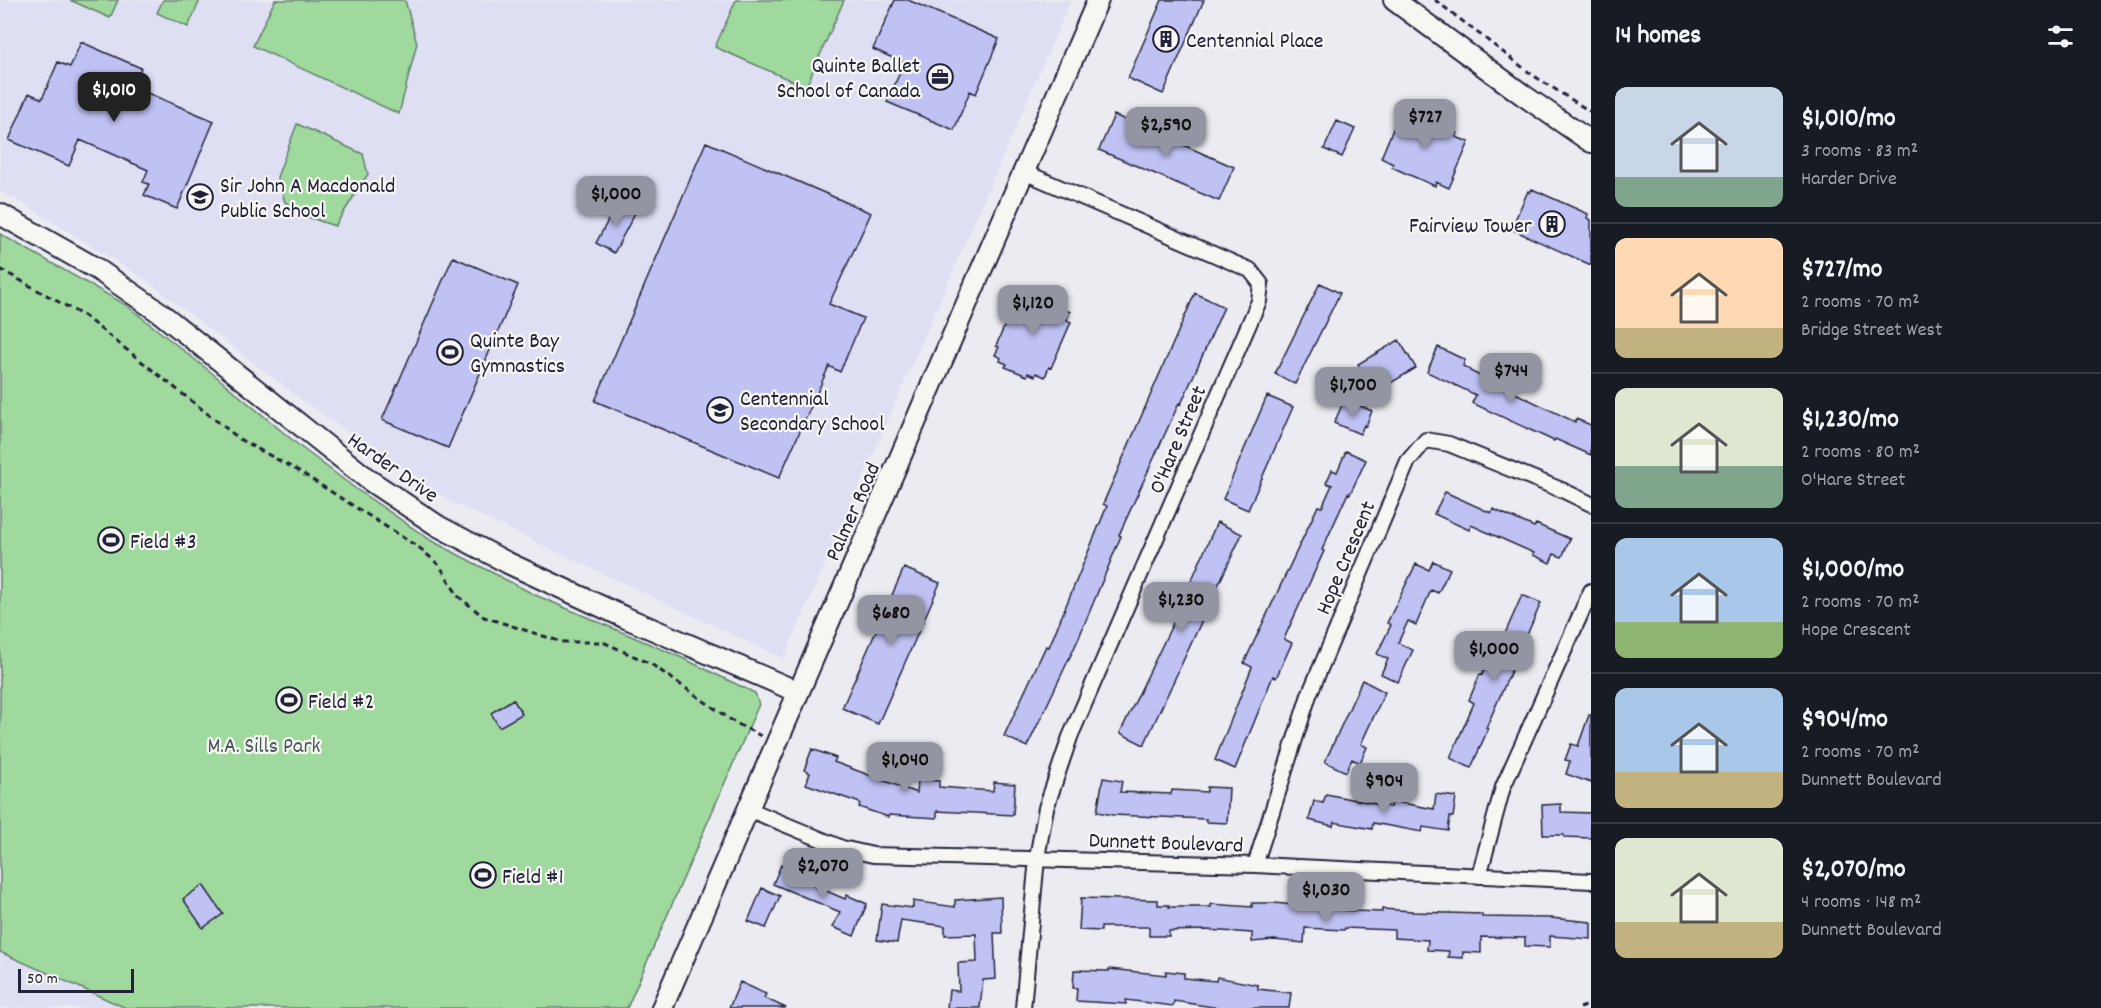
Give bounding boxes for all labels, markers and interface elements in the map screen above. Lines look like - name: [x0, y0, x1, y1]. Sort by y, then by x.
- text: 14 homes: [1615, 18, 1701, 55]
- icon: filters: [2044, 20, 2077, 53]
- building icon: Centennial Place: [1151, 24, 1181, 54]
- place label: Centennial Place: [1186, 27, 1324, 58]
- place label: Quinte Ballet School of Canada: [777, 52, 921, 108]
- office icon: Quinte Ballet School of Canada: [925, 62, 955, 92]
- pin: $1,010: [65, 72, 163, 123]
- text: $1,010: [92, 77, 136, 105]
- pin: $727: [1389, 99, 1461, 150]
- text: $1,010/mo: [1801, 101, 1896, 138]
- text: $727: [1408, 104, 1442, 132]
- pin: $2,590: [1117, 107, 1215, 158]
- icon: home: [1663, 111, 1735, 183]
- text: $2,590: [1140, 112, 1192, 140]
- text: 3 rooms · 83 m²: [1801, 138, 1918, 166]
- text: Harder Drive: [1801, 166, 1897, 194]
- place label: Sir John A Macdonald Public School: [220, 172, 395, 228]
- pin: $1,000: [567, 176, 665, 227]
- text: $1,000: [590, 181, 642, 209]
- school or university icon: Sir John A Macdonald Public School: [185, 182, 215, 212]
- building icon: Fairview Tower: [1537, 209, 1567, 239]
- place label: Fairview Tower: [1409, 212, 1533, 243]
- text: $727/mo: [1801, 252, 1882, 289]
- icon: home: [1663, 262, 1735, 334]
- pin: $1,120: [984, 285, 1082, 336]
- text: 2 rooms · 70 m²: [1801, 289, 1920, 317]
- text: $1,120: [1012, 290, 1054, 318]
- text: Bridge Street West: [1801, 317, 1942, 345]
- place label: Quinte Bay Gymnastics: [470, 327, 565, 383]
- sports icon: Quinte Bay Gymnastics: [435, 337, 465, 367]
- pin: $744: [1475, 353, 1547, 404]
- text: $744: [1494, 358, 1528, 386]
- pin: $1,700: [1304, 367, 1402, 418]
- text: $1,700: [1329, 372, 1377, 400]
- street label: O'Hare Street: [1143, 381, 1216, 499]
- place label: Centennial Secondary School: [740, 385, 884, 441]
- school or university icon: Centennial Secondary School: [705, 395, 735, 425]
- text: $1,230/mo: [1801, 402, 1899, 439]
- icon: home: [1663, 412, 1735, 484]
- street label: Harder Drive: [340, 426, 444, 512]
- text: 2 rooms · 80 m²: [1801, 439, 1920, 467]
- street label: Palmer Road: [819, 458, 890, 567]
- text: O'Hare Street: [1801, 467, 1905, 495]
- street label: Hope Crescent: [1309, 497, 1385, 620]
- sports icon: Field #3: [96, 525, 126, 555]
- place label: Field #3: [130, 528, 197, 559]
- text: $1,000/mo: [1801, 552, 1904, 589]
- icon: home: [1663, 562, 1735, 634]
- pin: $1,230: [1132, 582, 1230, 633]
- text: $1,230: [1158, 587, 1204, 615]
- text: 2 rooms · 70 m²: [1801, 589, 1920, 617]
- pin: $680: [855, 595, 927, 646]
- text: $680: [872, 600, 910, 628]
- text: Hope Crescent: [1801, 617, 1911, 645]
- pin: $1,000: [1445, 631, 1543, 682]
- text: $1,000: [1468, 636, 1520, 664]
- sports icon: Field #2: [274, 685, 304, 715]
- place label: Field #2: [308, 688, 374, 719]
- text: $904/mo: [1801, 702, 1888, 739]
- icon: home: [1663, 712, 1735, 784]
- park label: M.A. Sills Park: [207, 732, 321, 763]
- text: 2 rooms · 70 m²: [1801, 739, 1920, 767]
- pin: $1,040: [856, 742, 954, 793]
- text: $1,040: [881, 747, 929, 775]
- pin: $904: [1348, 763, 1420, 814]
- text: Dunnett Boulevard: [1801, 767, 1942, 795]
- text: $904: [1365, 768, 1403, 796]
- street label: Dunnett Boulevard: [1088, 826, 1244, 863]
- pin: $2,070: [774, 848, 872, 899]
- text: $2,070/mo: [1801, 852, 1906, 889]
- text: $2,070: [797, 853, 849, 881]
- sports icon: Field #1: [468, 860, 498, 890]
- icon: home: [1663, 862, 1735, 934]
- place label: Field #1: [502, 863, 564, 894]
- pin: $1,030: [1277, 872, 1375, 923]
- text: $1,030: [1302, 877, 1351, 905]
- text: 4 rooms · 148 m²: [1801, 889, 1921, 917]
- text: Dunnett Boulevard: [1801, 917, 1942, 945]
- scale bar: [18, 966, 134, 994]
- text: 50 m: [27, 968, 58, 991]

